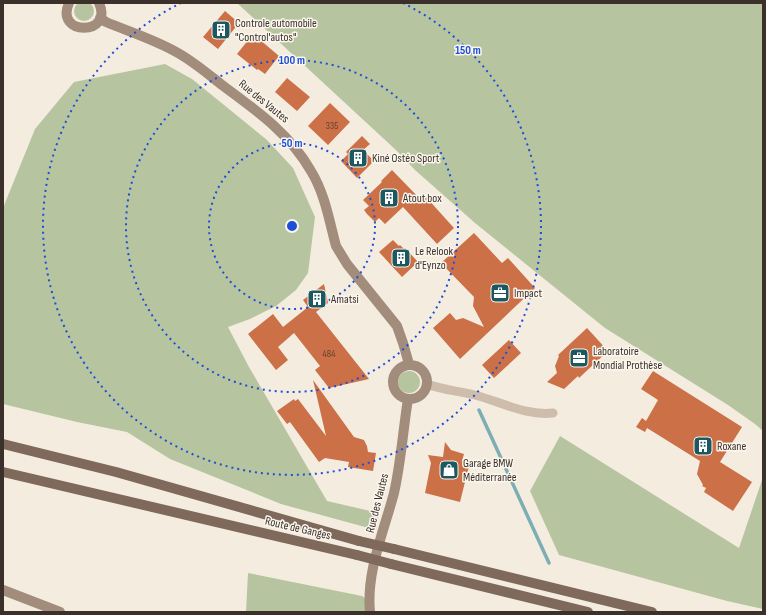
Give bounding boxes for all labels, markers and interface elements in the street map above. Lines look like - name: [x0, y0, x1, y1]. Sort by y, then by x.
- place label: Controle automobile "Control'autos": [235, 16, 317, 45]
- building icon: Controle automobile "Control'autos": [210, 19, 232, 41]
- text: 150 m: [455, 43, 481, 58]
- text: 100 m: [279, 53, 305, 68]
- street label: Rue des Vautes: [235, 76, 292, 126]
- house number: 335: [326, 120, 338, 132]
- text: 50 m: [282, 136, 302, 151]
- building icon: Kiné Ostéo Sport: [347, 147, 369, 169]
- place label: Kiné Ostéo Sport: [372, 151, 440, 166]
- building icon: Atout box: [378, 187, 400, 209]
- place label: Atout box: [402, 191, 442, 206]
- centre of rings: [285, 219, 299, 233]
- place label: Le Relook d'Eynzo: [415, 244, 453, 273]
- building icon: Le Relook d'Eynzo: [390, 247, 412, 269]
- office icon: Impact: [489, 282, 511, 304]
- place label: Impact: [514, 286, 542, 301]
- building icon: Amatsi: [306, 288, 328, 310]
- place label: Amatsi: [330, 292, 359, 307]
- place label: Laboratoire Mondial Prothèse: [593, 344, 662, 373]
- office icon: Laboratoire Mondial Prothèse: [568, 347, 590, 369]
- house number: 484: [323, 348, 335, 360]
- building icon: Roxane: [692, 435, 714, 457]
- place label: Roxane: [717, 439, 746, 454]
- place label: Garage BMW Méditerranée: [463, 456, 517, 485]
- shop icon: Garage BMW Méditerranée: [438, 459, 460, 481]
- street label: Rue des Vautes: [363, 472, 392, 534]
- street label: Route de Ganges: [264, 514, 332, 543]

